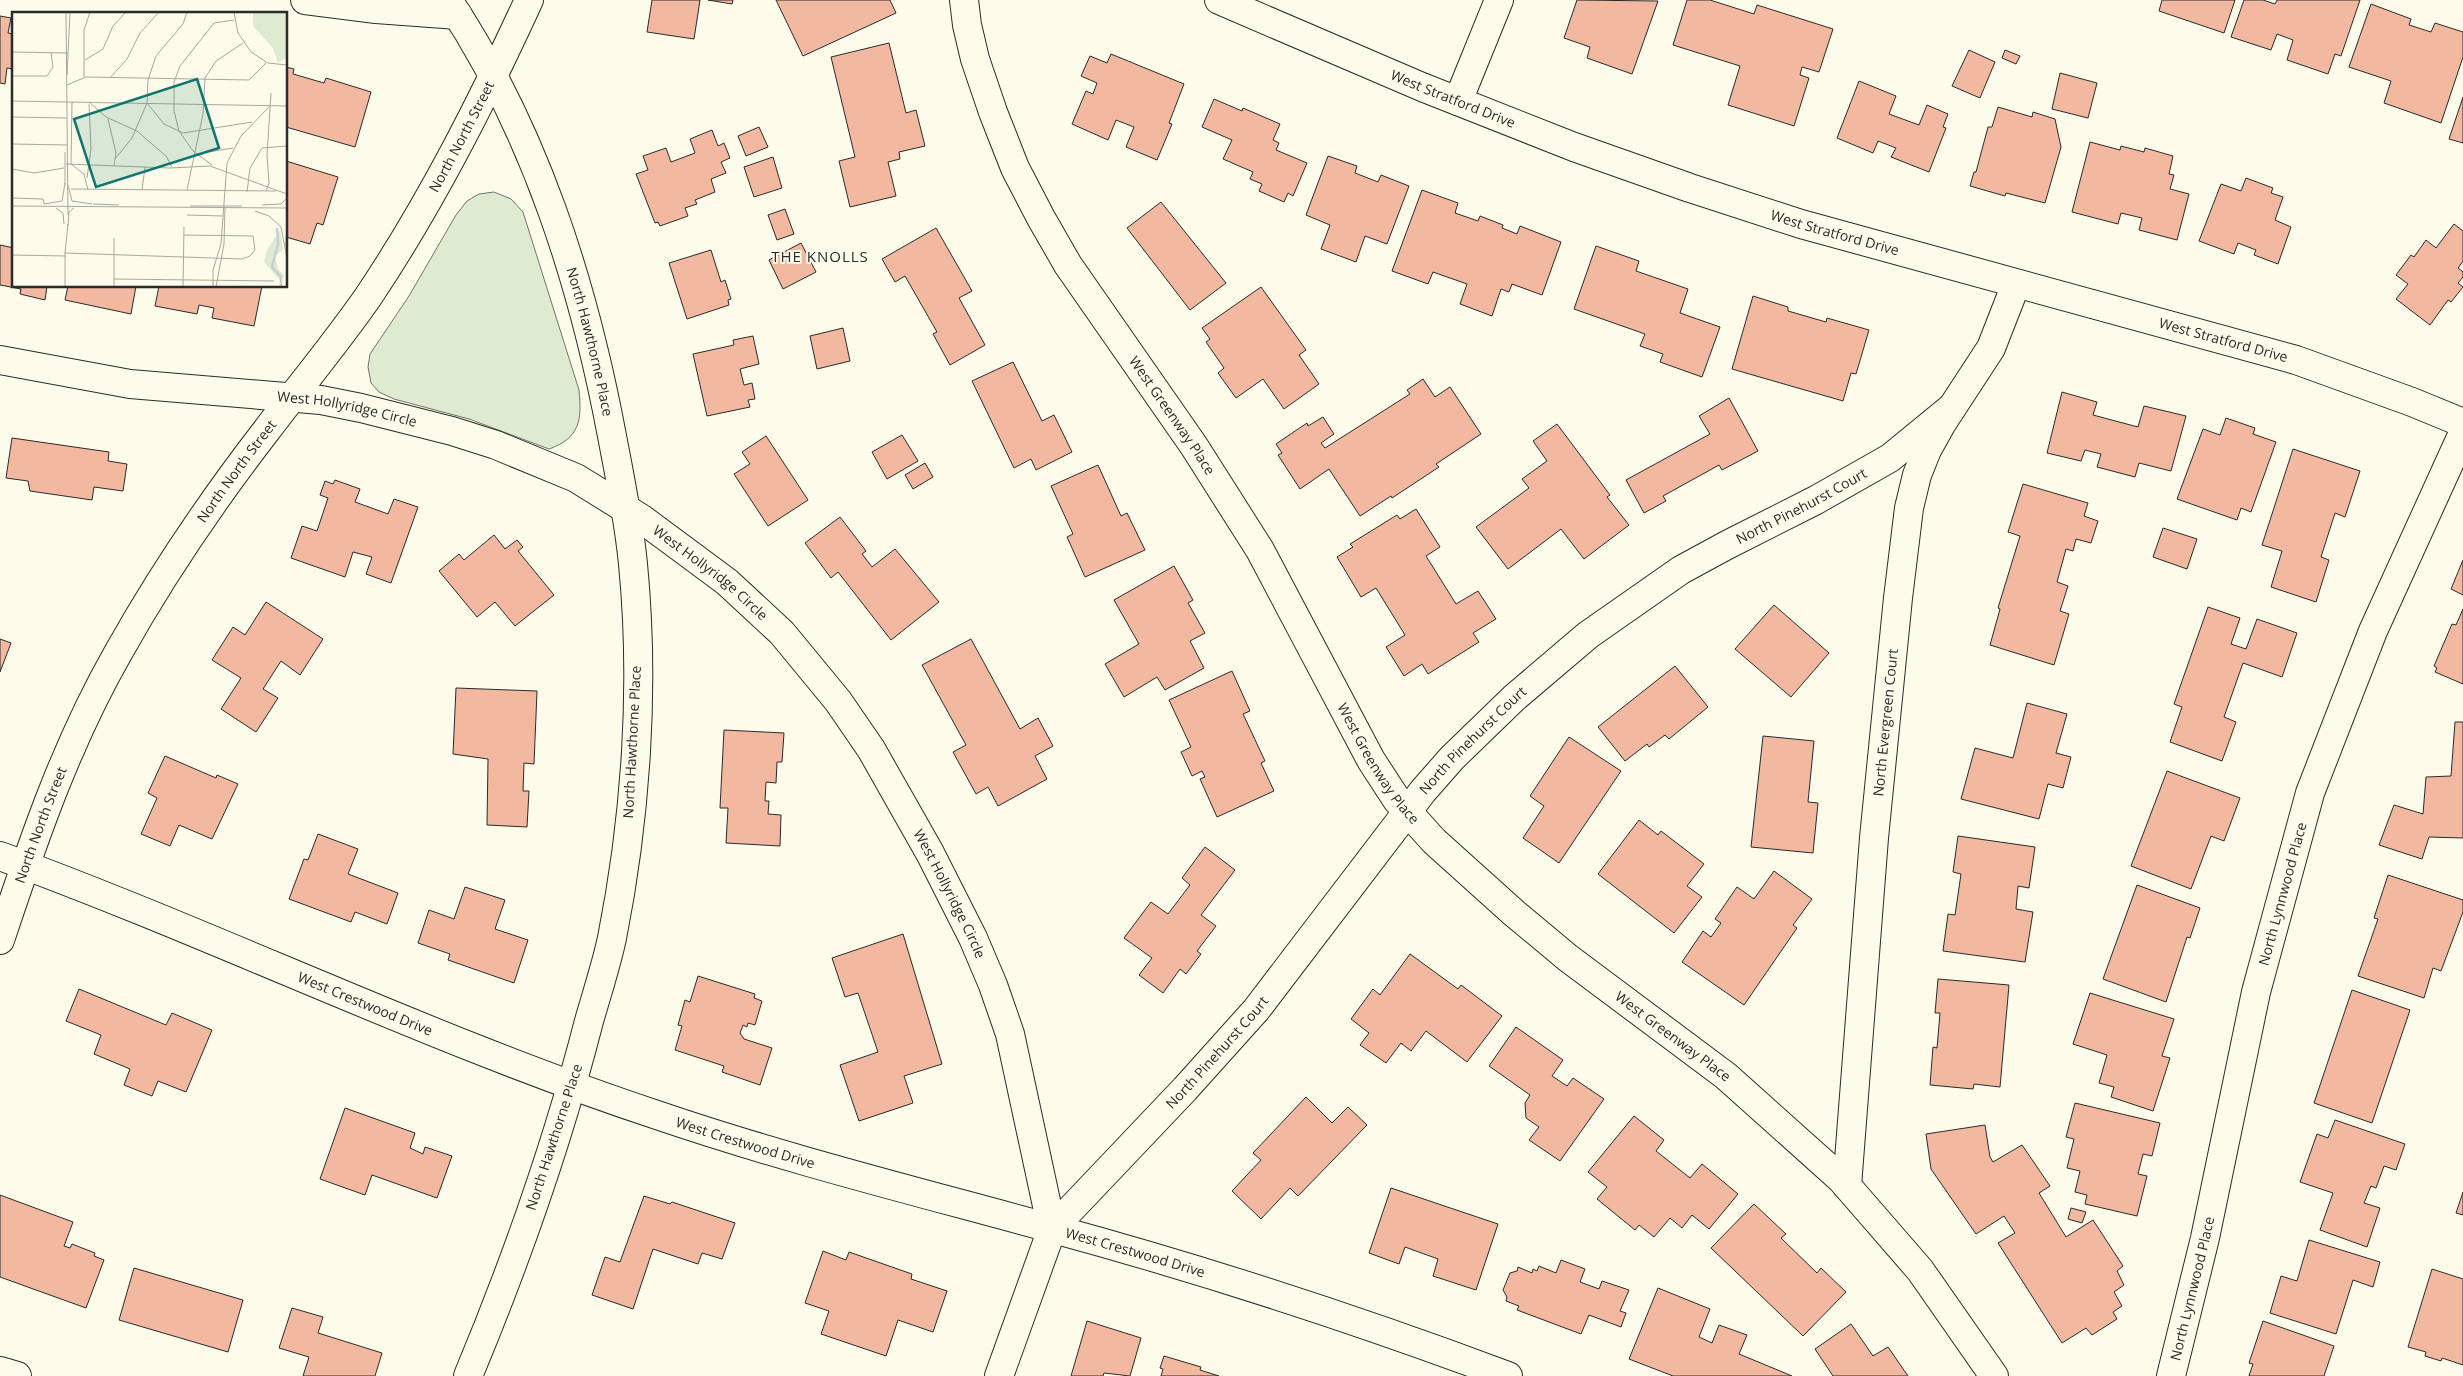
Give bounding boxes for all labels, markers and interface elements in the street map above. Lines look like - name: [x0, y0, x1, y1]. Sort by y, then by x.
- inset map: [12, 12, 288, 288]
- street label: West Stratford Drive: [1388, 65, 1518, 132]
- street label: North North Street: [424, 78, 498, 196]
- street label: West Stratford Drive: [1768, 205, 1902, 260]
- district label: THE KNOLLS: [771, 246, 869, 266]
- street label: North Hawthorne Place: [562, 265, 618, 418]
- street label: West Stratford Drive: [2157, 313, 2290, 366]
- street label: West Greenway Place: [1125, 352, 1220, 479]
- street label: West Hollyridge Circle: [276, 386, 419, 431]
- street label: North North Street: [192, 416, 280, 526]
- street label: North Pinehurst Court: [1732, 463, 1870, 548]
- street label: West Hollyridge Circle: [649, 520, 772, 624]
- street label: North Evergreen Court: [1868, 648, 1902, 797]
- street label: North Hawthorne Place: [618, 665, 645, 819]
- street label: North Pinehurst Court: [1414, 682, 1530, 798]
- street label: West Greenway Place: [1334, 700, 1424, 828]
- street label: North North Street: [10, 764, 71, 886]
- street label: North Lynnwood Place: [2254, 820, 2311, 968]
- street label: West Hollyridge Circle: [909, 826, 991, 961]
- street label: West Crestwood Drive: [295, 967, 436, 1040]
- street label: West Greenway Place: [1612, 987, 1735, 1086]
- street label: North Pinehurst Court: [1161, 992, 1272, 1113]
- street label: North Hawthorne Place: [521, 1061, 586, 1213]
- street label: West Crestwood Drive: [674, 1112, 817, 1172]
- street label: North Lynnwood Place: [2165, 1215, 2218, 1362]
- street label: West Crestwood Drive: [1063, 1223, 1208, 1281]

